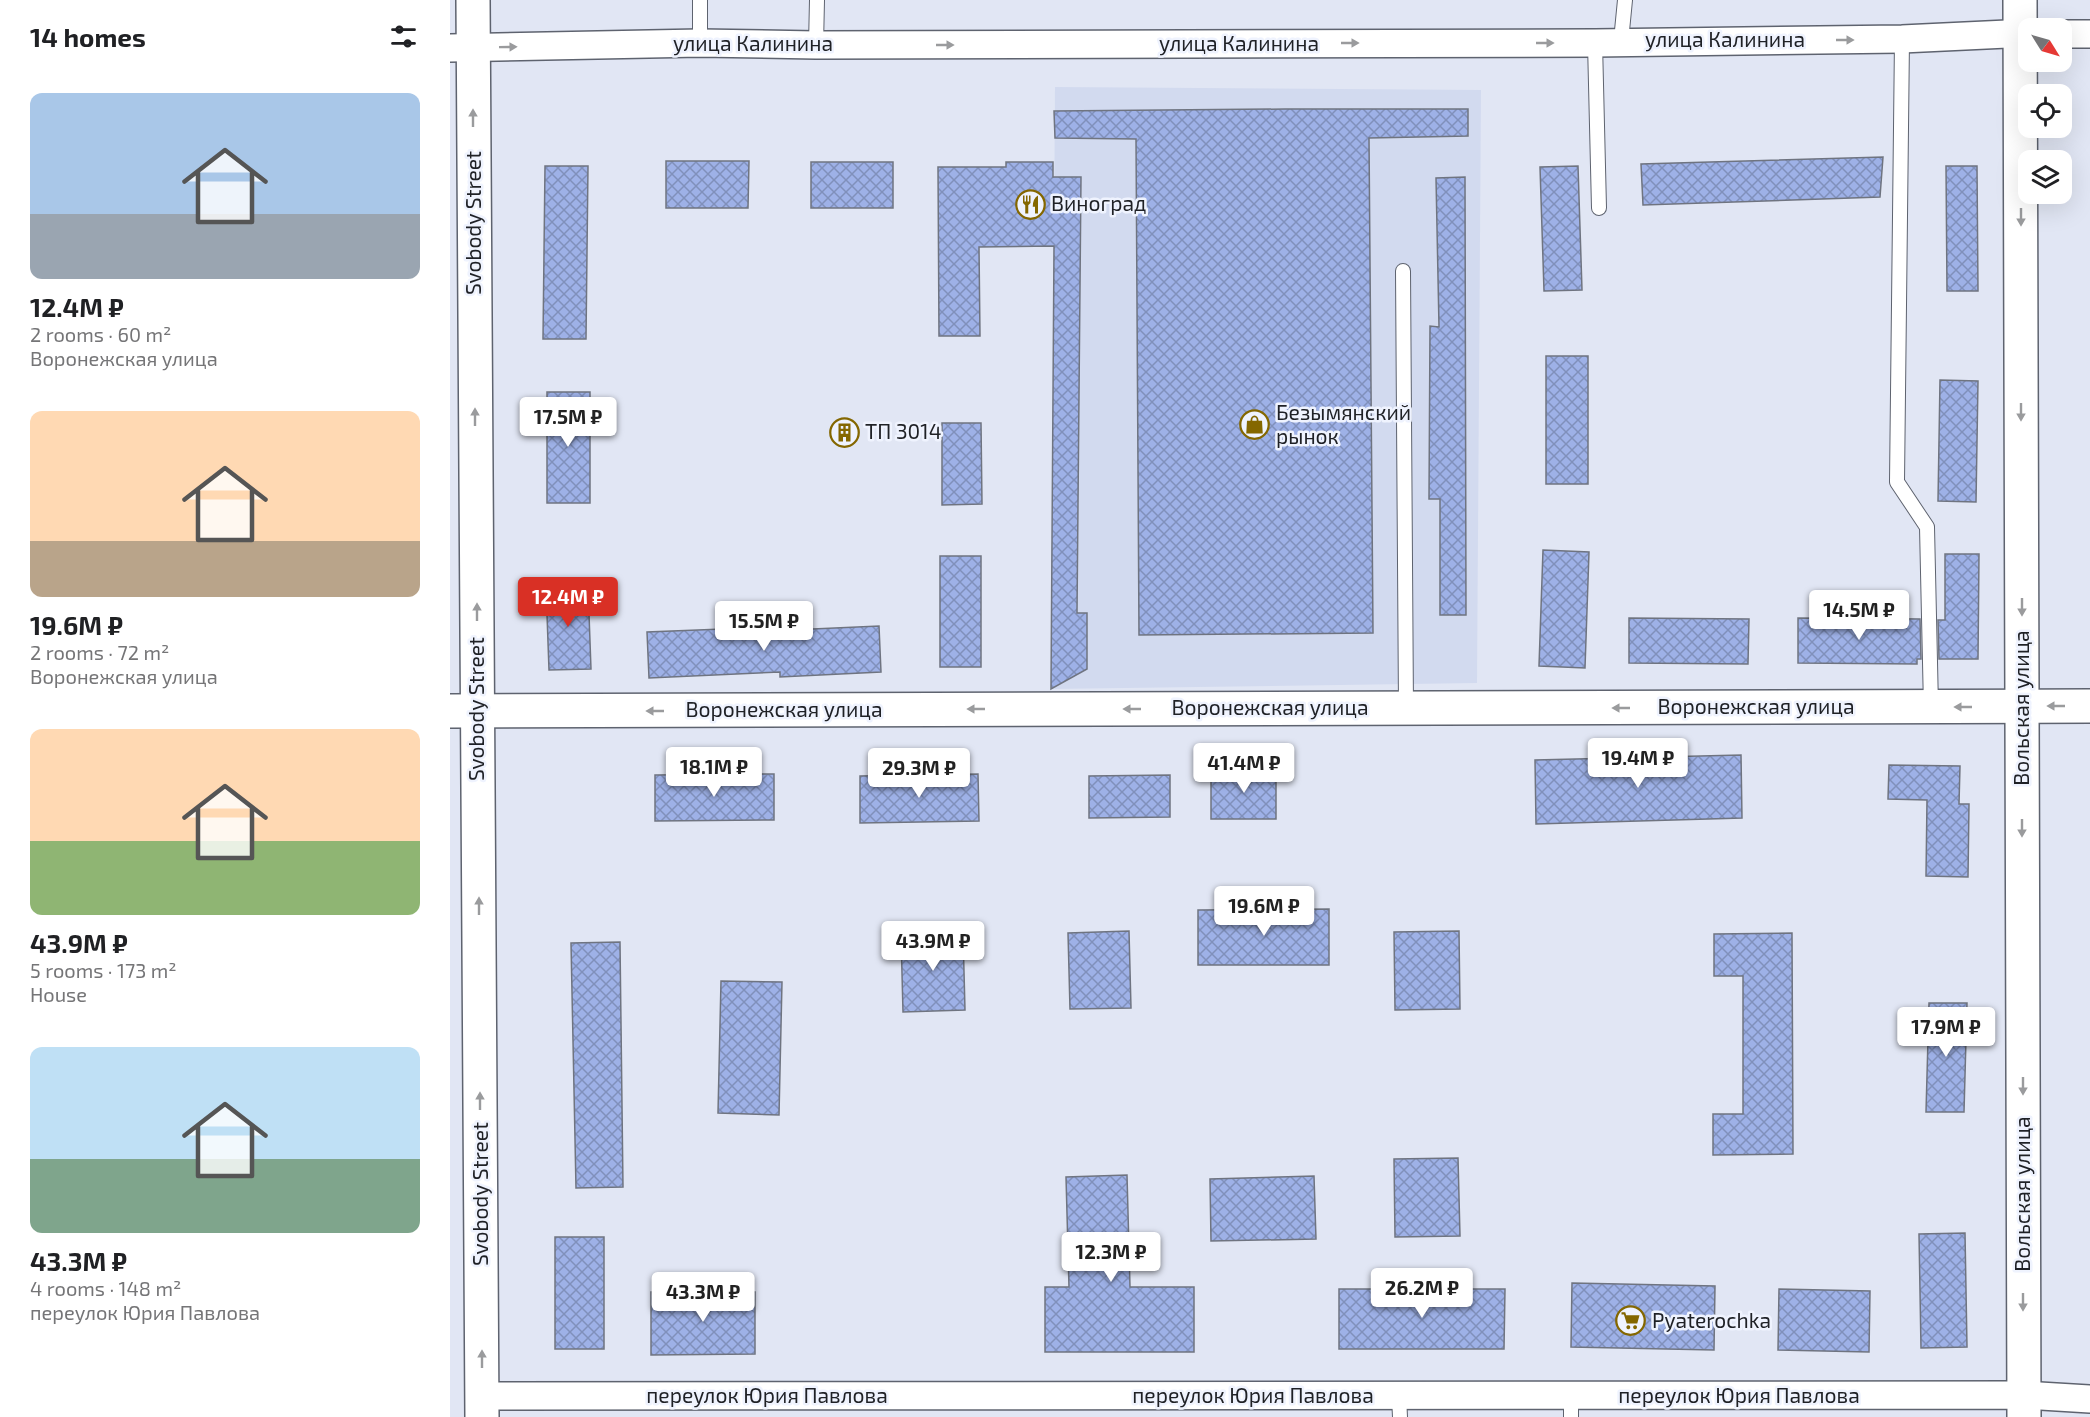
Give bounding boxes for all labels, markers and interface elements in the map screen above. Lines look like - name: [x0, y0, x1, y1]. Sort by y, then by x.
- north arrow: [2018, 18, 2072, 72]
- map controls: [2018, 18, 2072, 204]
- icon: filters: [387, 20, 420, 53]
- text: 14 homes: [30, 21, 146, 52]
- street label: улица Калинина: [1645, 26, 1805, 52]
- street label: улица Калинина: [673, 30, 833, 56]
- street label: улица Калинина: [1159, 30, 1319, 56]
- one-way arrow: [1836, 35, 1855, 45]
- one-way arrow: [1341, 38, 1360, 48]
- one-way arrow: [1536, 38, 1555, 48]
- one-way arrow: [936, 40, 955, 50]
- one-way arrow: [499, 42, 518, 52]
- button: locate: [2018, 84, 2072, 138]
- one-way arrow: [468, 108, 478, 127]
- icon: home: [171, 132, 279, 240]
- button: layers: [2018, 150, 2072, 204]
- street label: Svobody Street: [460, 151, 485, 295]
- restaurant icon: Виноград: [1014, 188, 1046, 220]
- place label: Виноград: [1051, 190, 1146, 215]
- one-way arrow: [2016, 208, 2026, 227]
- text: 12.4M ₽: [30, 291, 124, 322]
- text: 2 rooms · 60 m²: [30, 322, 171, 346]
- text: Воронежская улица: [30, 346, 218, 370]
- pin: 17.5M ₽: [513, 397, 623, 448]
- place label: Безымянский рынок: [1276, 399, 1411, 448]
- one-way arrow: [2016, 403, 2026, 422]
- text: 17.5M ₽: [534, 404, 602, 428]
- one-way arrow: [470, 408, 480, 427]
- shop icon: Безымянский рынок: [1239, 409, 1271, 441]
- building icon: ТП 3014: [828, 416, 860, 448]
- place label: ТП 3014: [865, 418, 942, 443]
- icon: home: [171, 450, 279, 558]
- pin: 12.4M ₽: [513, 577, 623, 628]
- text: 12.4M ₽: [532, 584, 604, 608]
- pin: 14.5M ₽: [1804, 590, 1914, 641]
- text: 14.5M ₽: [1823, 597, 1895, 621]
- one-way arrow: [2017, 598, 2027, 617]
- pin: 15.5M ₽: [709, 601, 819, 652]
- one-way arrow: [472, 603, 482, 622]
- text: 15.5M ₽: [729, 608, 799, 632]
- text: 19.6M ₽: [30, 609, 123, 640]
- street label: Вольская улица: [2008, 630, 2034, 786]
- street label: Svobody Street: [463, 637, 488, 781]
- text: 2 rooms · 72 m²: [30, 640, 169, 664]
- text: Воронежская улица: [30, 664, 218, 688]
- street label: Воронежская улица: [1657, 693, 1855, 719]
- street label: Воронежская улица: [1171, 694, 1369, 720]
- street label: Воронежская улица: [685, 696, 883, 722]
- one-way arrow: [2046, 701, 2065, 711]
- one-way arrow: [1954, 702, 1973, 712]
- one-way arrow: [1612, 703, 1631, 712]
- one-way arrow: [967, 704, 986, 714]
- one-way arrow: [1123, 704, 1142, 714]
- one-way arrow: [646, 706, 665, 715]
- pin: 19.4M ₽: [1583, 738, 1693, 789]
- pin: 41.4M ₽: [1189, 743, 1299, 794]
- text: 19.4M ₽: [1602, 745, 1674, 769]
- pin: 18.1M ₽: [659, 747, 769, 798]
- pin: 29.3M ₽: [864, 748, 974, 799]
- text: 41.4M ₽: [1207, 750, 1281, 774]
- text: 18.1M ₽: [680, 754, 748, 778]
- text: 29.3M ₽: [882, 755, 956, 779]
- icon: home: [171, 768, 279, 876]
- one-way arrow: [2017, 818, 2027, 837]
- pin: 19.6M ₽: [1209, 886, 1319, 937]
- text: 19.6M ₽: [1228, 893, 1300, 917]
- one-way arrow: [474, 896, 484, 915]
- pin: 43.9M ₽: [878, 921, 988, 972]
- text: 43.9M ₽: [30, 927, 128, 958]
- text: 43.9M ₽: [895, 928, 971, 952]
- text: 5 rooms · 173 m²: [30, 958, 177, 982]
- text: House: [30, 982, 87, 1006]
- pin: 17.9M ₽: [1891, 1007, 2001, 1058]
- text: 17.9M ₽: [1911, 1014, 1981, 1038]
- one-way arrow: [2018, 1076, 2028, 1095]
- icon: home: [171, 1086, 279, 1194]
- one-way arrow: [475, 1091, 485, 1110]
- street label: Вольская улица: [2009, 1116, 2035, 1272]
- street label: Svobody Street: [467, 1122, 492, 1266]
- pin: 12.3M ₽: [1056, 1232, 1166, 1283]
- text: 12.3M ₽: [1076, 1239, 1146, 1263]
- text: 43.3M ₽: [30, 1245, 127, 1276]
- pin: 26.2M ₽: [1367, 1268, 1477, 1319]
- pin: 43.3M ₽: [648, 1272, 758, 1323]
- text: 26.2M ₽: [1385, 1275, 1459, 1299]
- text: 4 rooms · 148 m²: [30, 1276, 181, 1300]
- text: 43.3M ₽: [666, 1279, 740, 1303]
- one-way arrow: [2018, 1292, 2028, 1311]
- text: переулок Юрия Павлова: [30, 1300, 260, 1324]
- supermarket icon: Pyaterochka: [1615, 1305, 1647, 1337]
- place label: Pyaterochka: [1652, 1307, 1771, 1332]
- one-way arrow: [477, 1349, 487, 1368]
- street label: переулок Юрия Павлова: [646, 1382, 888, 1408]
- street label: переулок Юрия Павлова: [1132, 1382, 1374, 1408]
- street label: переулок Юрия Павлова: [1618, 1382, 1860, 1408]

